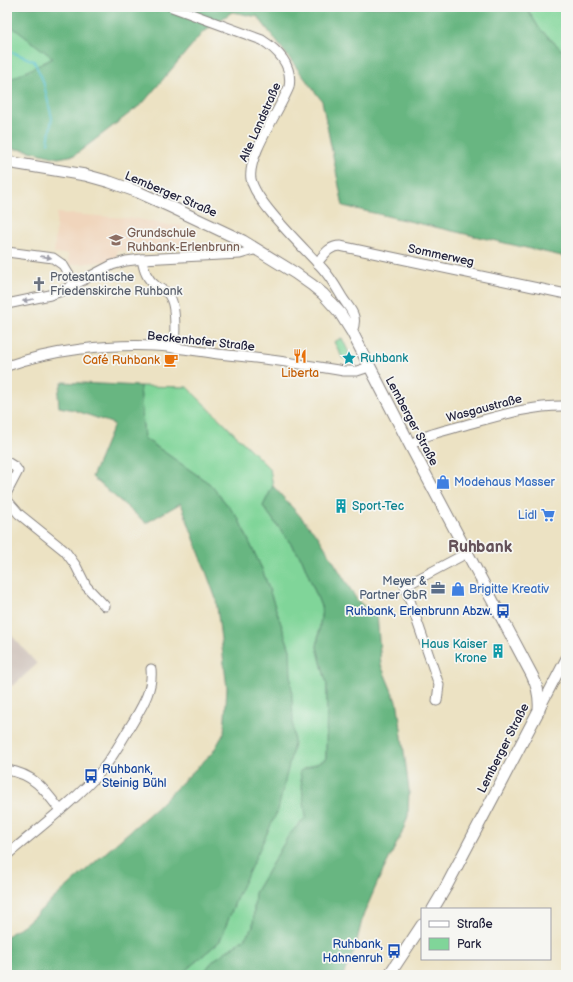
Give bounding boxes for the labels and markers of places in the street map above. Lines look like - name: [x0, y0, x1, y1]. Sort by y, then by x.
- place label: Grundschule Ruhbank-Erlenbrunn: [127, 226, 240, 255]
- school or university icon: Grundschule Ruhbank-Erlenbrunn: [108, 232, 124, 248]
- place label: Protestantische Friedenskirche Ruhbank: [50, 270, 183, 299]
- church icon: Protestantische Friedenskirche Ruhbank: [31, 276, 47, 292]
- restaurant icon: Liberta: [292, 348, 308, 364]
- place icon: Ruhbank: [341, 350, 357, 366]
- place label: Ruhbank: [360, 351, 408, 366]
- cafe icon: Café Ruhbank: [163, 352, 179, 368]
- place label: Café Ruhbank: [83, 353, 160, 368]
- place label: Liberta: [281, 366, 319, 381]
- shop icon: Modehaus Masser: [435, 474, 451, 490]
- place label: Modehaus Masser: [454, 475, 556, 490]
- building icon: Sport-Tec: [333, 498, 349, 514]
- place label: Sport-Tec: [352, 499, 404, 514]
- supermarket icon: Lidl: [540, 507, 556, 523]
- place label: Lidl: [518, 508, 537, 523]
- place label: Meyer & Partner GbR: [359, 574, 427, 603]
- office icon: Meyer & Partner GbR: [430, 580, 446, 596]
- shop icon: Brigitte Kreativ: [450, 581, 466, 597]
- place label: Brigitte Kreativ: [469, 582, 549, 597]
- bus stop icon: Ruhbank, Erlenbrunn Abzw.: [495, 603, 511, 619]
- place label: Ruhbank, Erlenbrunn Abzw.: [345, 604, 492, 619]
- place label: Haus Kaiser Krone: [421, 637, 488, 666]
- building icon: Haus Kaiser Krone: [490, 643, 506, 659]
- place label: Ruhbank, Steinig Bühl: [102, 762, 167, 791]
- bus stop icon: Ruhbank, Steinig Bühl: [83, 768, 99, 784]
- place label: Ruhbank, Hahnenruh: [322, 937, 383, 966]
- bus stop icon: Ruhbank, Hahnenruh: [386, 943, 402, 959]

